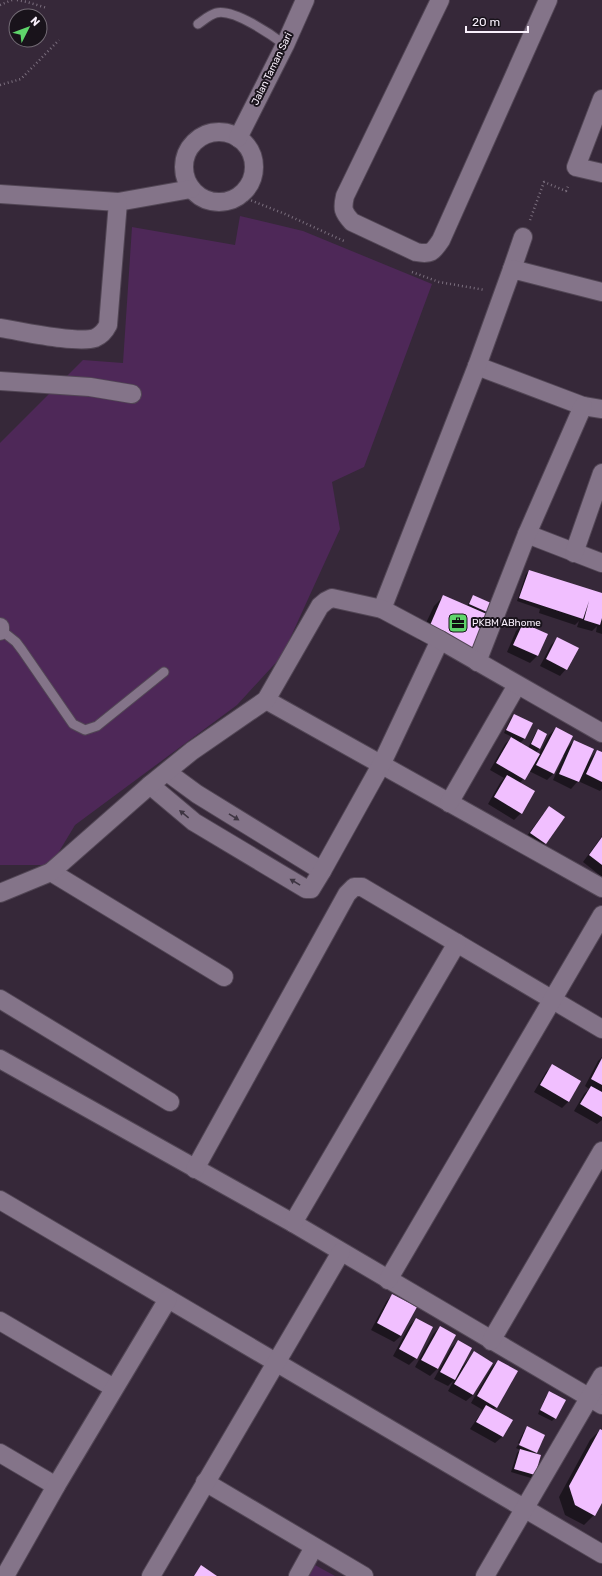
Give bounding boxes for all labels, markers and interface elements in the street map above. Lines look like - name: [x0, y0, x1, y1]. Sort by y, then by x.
- north arrow: [8, 8, 48, 48]
- scale bar: [466, 8, 528, 34]
- text: N: [28, 14, 43, 29]
- text: 20 m: [472, 15, 500, 29]
- street label: Jalan Taman Sari: [249, 31, 295, 107]
- office icon: PKBM ABhome: [447, 612, 469, 634]
- place label: PKBM ABhome: [472, 617, 541, 629]
- one-way arrow: [179, 810, 190, 819]
- one-way arrow: [229, 813, 240, 821]
- one-way arrow: [289, 879, 301, 886]

